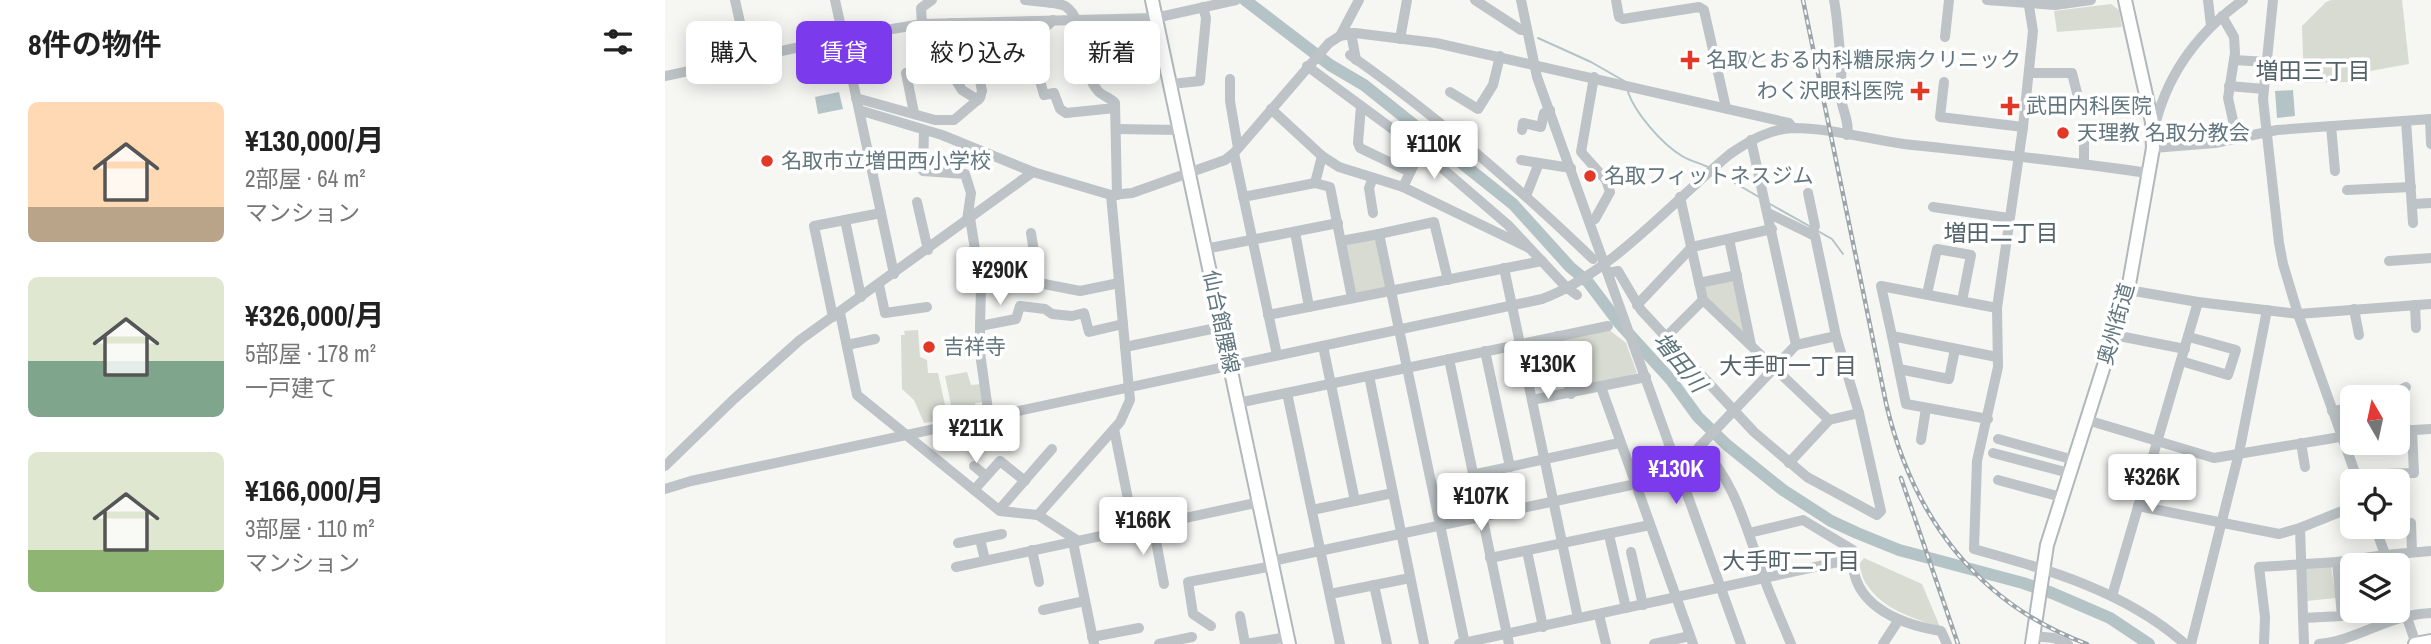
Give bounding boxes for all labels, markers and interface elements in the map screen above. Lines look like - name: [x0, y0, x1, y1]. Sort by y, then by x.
- chip: 購入: [686, 21, 782, 84]
- chip: 賃貸: [796, 21, 892, 84]
- chip: 絞り込み: [906, 21, 1050, 84]
- chip: 新着: [1064, 21, 1160, 84]
- icon: filters: [599, 23, 637, 61]
- text: 8件の物件: [28, 24, 162, 64]
- place label: 名取とおる内科糖尿病クリニック: [1706, 45, 2021, 74]
- marker: 名取とおる内科糖尿病クリニック: [1680, 50, 1700, 70]
- district label: 増田三丁目: [2256, 55, 2371, 86]
- place label: わく沢眼科医院: [1757, 76, 1904, 105]
- marker: わく沢眼科医院: [1910, 81, 1930, 101]
- place label: 武田内科医院: [2026, 91, 2152, 120]
- marker: 武田内科医院: [2000, 96, 2020, 116]
- place label: 天理教 名取分教会: [2077, 118, 2250, 147]
- text: ¥130,000/月: [245, 120, 384, 160]
- pin: ¥110K: [1385, 122, 1483, 181]
- marker: 天理教 名取分教会: [2055, 125, 2071, 141]
- text: ¥110K: [1407, 128, 1461, 159]
- icon: home: [84, 130, 168, 214]
- place label: 名取市立増田西小学校: [781, 146, 991, 175]
- marker: 名取市立増田西小学校: [759, 153, 775, 169]
- place label: 名取フィットネスジム: [1604, 161, 1814, 190]
- text: 2部屋 · 64 m²: [245, 163, 365, 194]
- marker: 名取フィットネスジム: [1582, 168, 1598, 184]
- text: マンション: [245, 197, 360, 228]
- district label: 増田二丁目: [1944, 217, 2059, 248]
- pin: ¥290K: [951, 247, 1049, 307]
- text: ¥290K: [972, 254, 1028, 285]
- street label: 仙台館腰線: [1196, 268, 1247, 376]
- street label: 奥州街道: [2090, 279, 2141, 368]
- text: ¥326,000/月: [245, 295, 384, 335]
- icon: home: [84, 305, 168, 389]
- water label: 増田川: [1647, 325, 1716, 401]
- place label: 吉祥寺: [943, 332, 1006, 361]
- text: 5部屋 · 178 m²: [245, 338, 376, 369]
- marker: 吉祥寺: [921, 339, 937, 355]
- pin: ¥130K: [1499, 342, 1597, 401]
- text: ¥130K: [1520, 348, 1576, 379]
- district label: 大手町一丁目: [1719, 350, 1857, 381]
- text: 一戸建て: [245, 372, 337, 403]
- north arrow: [2340, 385, 2410, 455]
- map controls: [2340, 385, 2410, 623]
- pin: ¥211K: [927, 406, 1025, 465]
- text: ¥211K: [949, 412, 1003, 443]
- pin: ¥130K: [1627, 447, 1725, 506]
- text: ¥130K: [1648, 453, 1704, 484]
- pin: ¥326K: [2103, 454, 2201, 514]
- text: ¥326K: [2124, 461, 2180, 492]
- button: locate: [2340, 469, 2410, 539]
- text: ¥166,000/月: [245, 470, 384, 510]
- pin: ¥107K: [1432, 474, 1530, 533]
- icon: home: [84, 480, 168, 564]
- text: ¥107K: [1453, 480, 1509, 511]
- pin: ¥166K: [1094, 498, 1192, 557]
- text: ¥166K: [1115, 504, 1171, 535]
- text: 3部屋 · 110 m²: [245, 513, 375, 544]
- district label: 大手町二丁目: [1722, 545, 1860, 576]
- text: マンション: [245, 547, 360, 578]
- button: layers: [2340, 553, 2410, 623]

